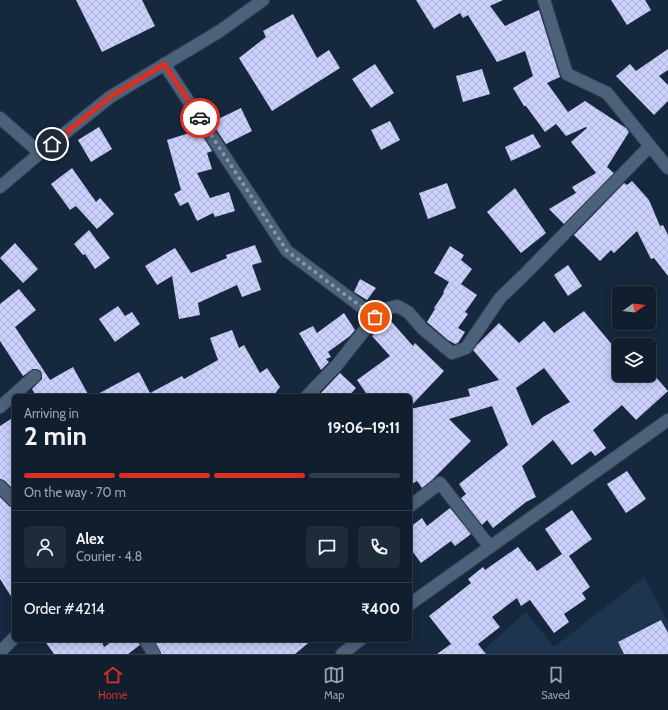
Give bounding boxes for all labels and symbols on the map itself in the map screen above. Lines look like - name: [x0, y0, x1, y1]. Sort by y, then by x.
- courier: [180, 98, 220, 138]
- pin: [35, 127, 69, 161]
- north arrow: [612, 286, 656, 330]
- pin: [358, 300, 392, 334]

